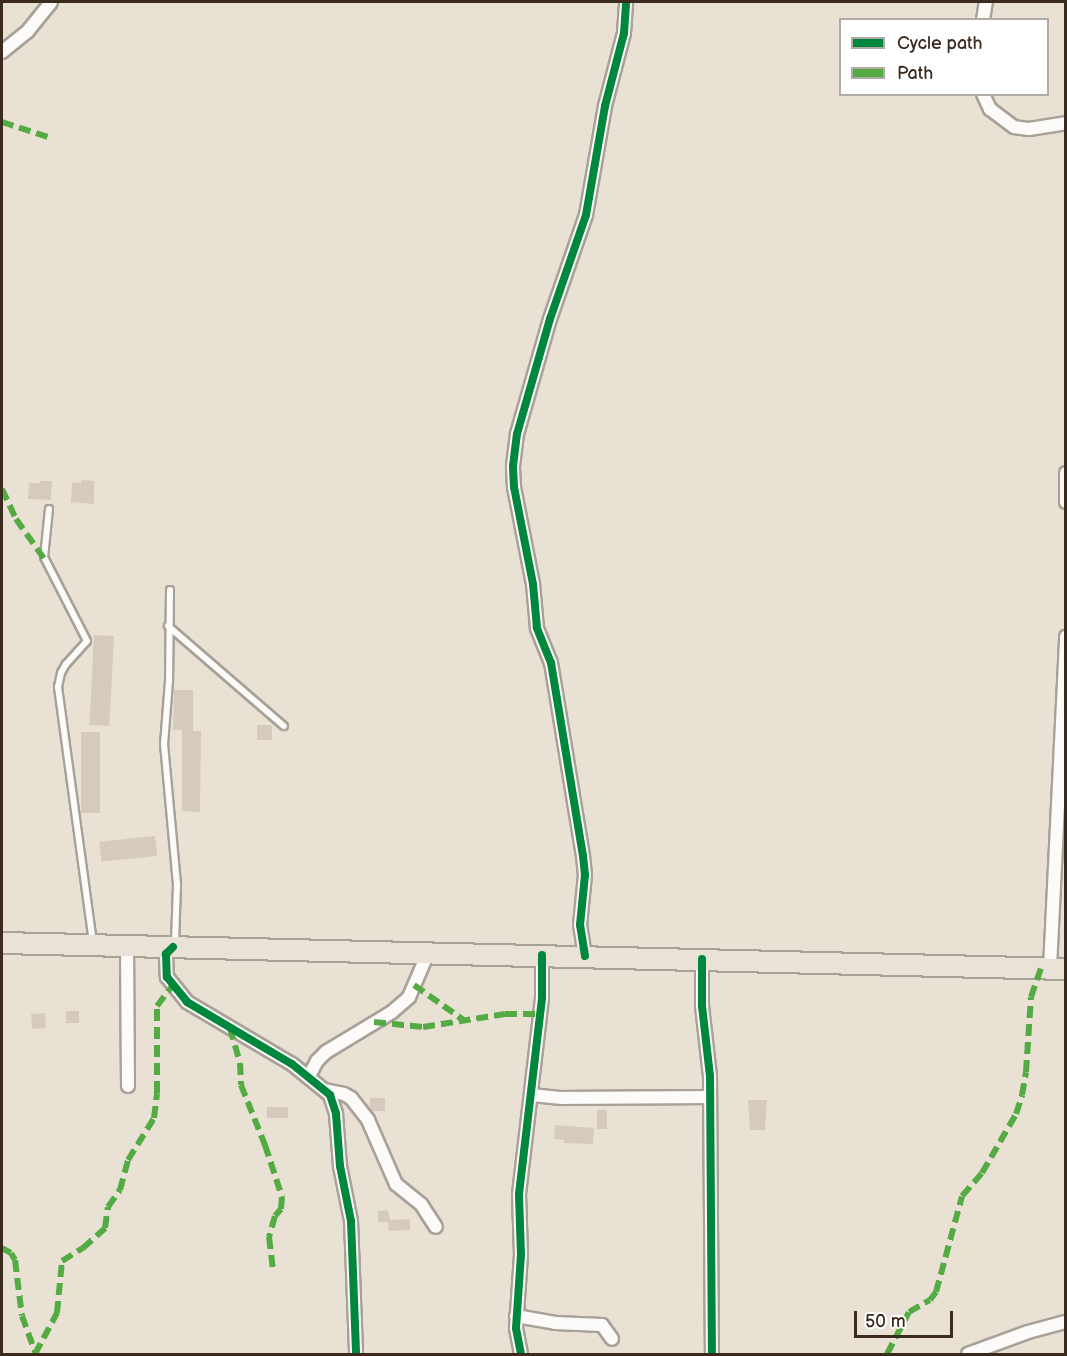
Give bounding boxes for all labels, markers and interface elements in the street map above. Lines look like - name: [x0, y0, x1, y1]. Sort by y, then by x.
- legend: [839, 18, 1049, 96]
- text: Cycle path: [897, 33, 983, 54]
- text: Path: [897, 63, 933, 84]
- scale bar: [857, 1299, 956, 1337]
- text: 50 m: [865, 1311, 906, 1332]

